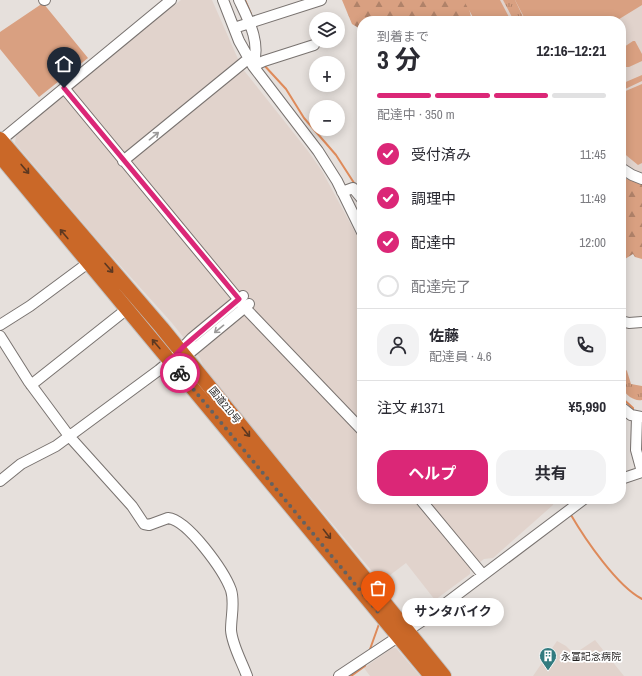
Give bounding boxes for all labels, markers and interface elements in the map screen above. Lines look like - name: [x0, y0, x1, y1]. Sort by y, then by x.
- map controls: [309, 12, 345, 136]
- button: layers: [309, 12, 345, 48]
- text: 到着まで: [377, 28, 429, 45]
- text: 12:16–12:21: [536, 40, 606, 61]
- text: 3 分: [377, 42, 421, 77]
- pin: [47, 47, 81, 88]
- icon: home: [53, 53, 75, 75]
- button: +: [309, 56, 345, 92]
- button: −: [309, 100, 345, 136]
- text: 配達中 · 350 m: [377, 106, 455, 123]
- one-way arrow: [148, 132, 159, 141]
- icon: check: [377, 143, 399, 165]
- text: 受付済み: [411, 144, 471, 165]
- text: 11:45: [580, 146, 606, 163]
- one-way arrow: [21, 163, 30, 174]
- icon: check: [377, 187, 399, 209]
- text: 調理中: [411, 188, 456, 209]
- text: 11:49: [580, 190, 606, 207]
- one-way arrow: [60, 228, 68, 239]
- icon: check: [377, 231, 399, 253]
- text: 配達中: [411, 232, 456, 253]
- text: 12:00: [579, 234, 606, 251]
- one-way arrow: [105, 262, 114, 273]
- text: 配達完了: [411, 276, 471, 297]
- one-way arrow: [213, 324, 224, 333]
- button: person: [377, 324, 419, 366]
- button: phone: [564, 324, 606, 366]
- text: 佐藤: [429, 325, 459, 346]
- one-way arrow: [152, 339, 161, 350]
- text: 配達員 · 4.6: [429, 348, 492, 365]
- courier: [160, 353, 200, 393]
- icon: bike: [169, 362, 191, 384]
- street label: 国道210号: [206, 384, 244, 426]
- text: ¥5,990: [568, 396, 606, 417]
- text: 注文 #1371: [377, 397, 445, 418]
- one-way arrow: [242, 426, 251, 437]
- button: ヘルプ: [377, 450, 488, 496]
- button: 共有: [496, 450, 606, 496]
- one-way arrow: [323, 528, 332, 539]
- pin: [361, 571, 395, 612]
- icon: bag: [367, 577, 389, 599]
- callout: サンタバイク: [402, 598, 504, 626]
- text: サンタバイク: [414, 603, 492, 620]
- building icon: 永富記念病院: [538, 646, 558, 671]
- place label: 永富記念病院: [561, 650, 621, 663]

